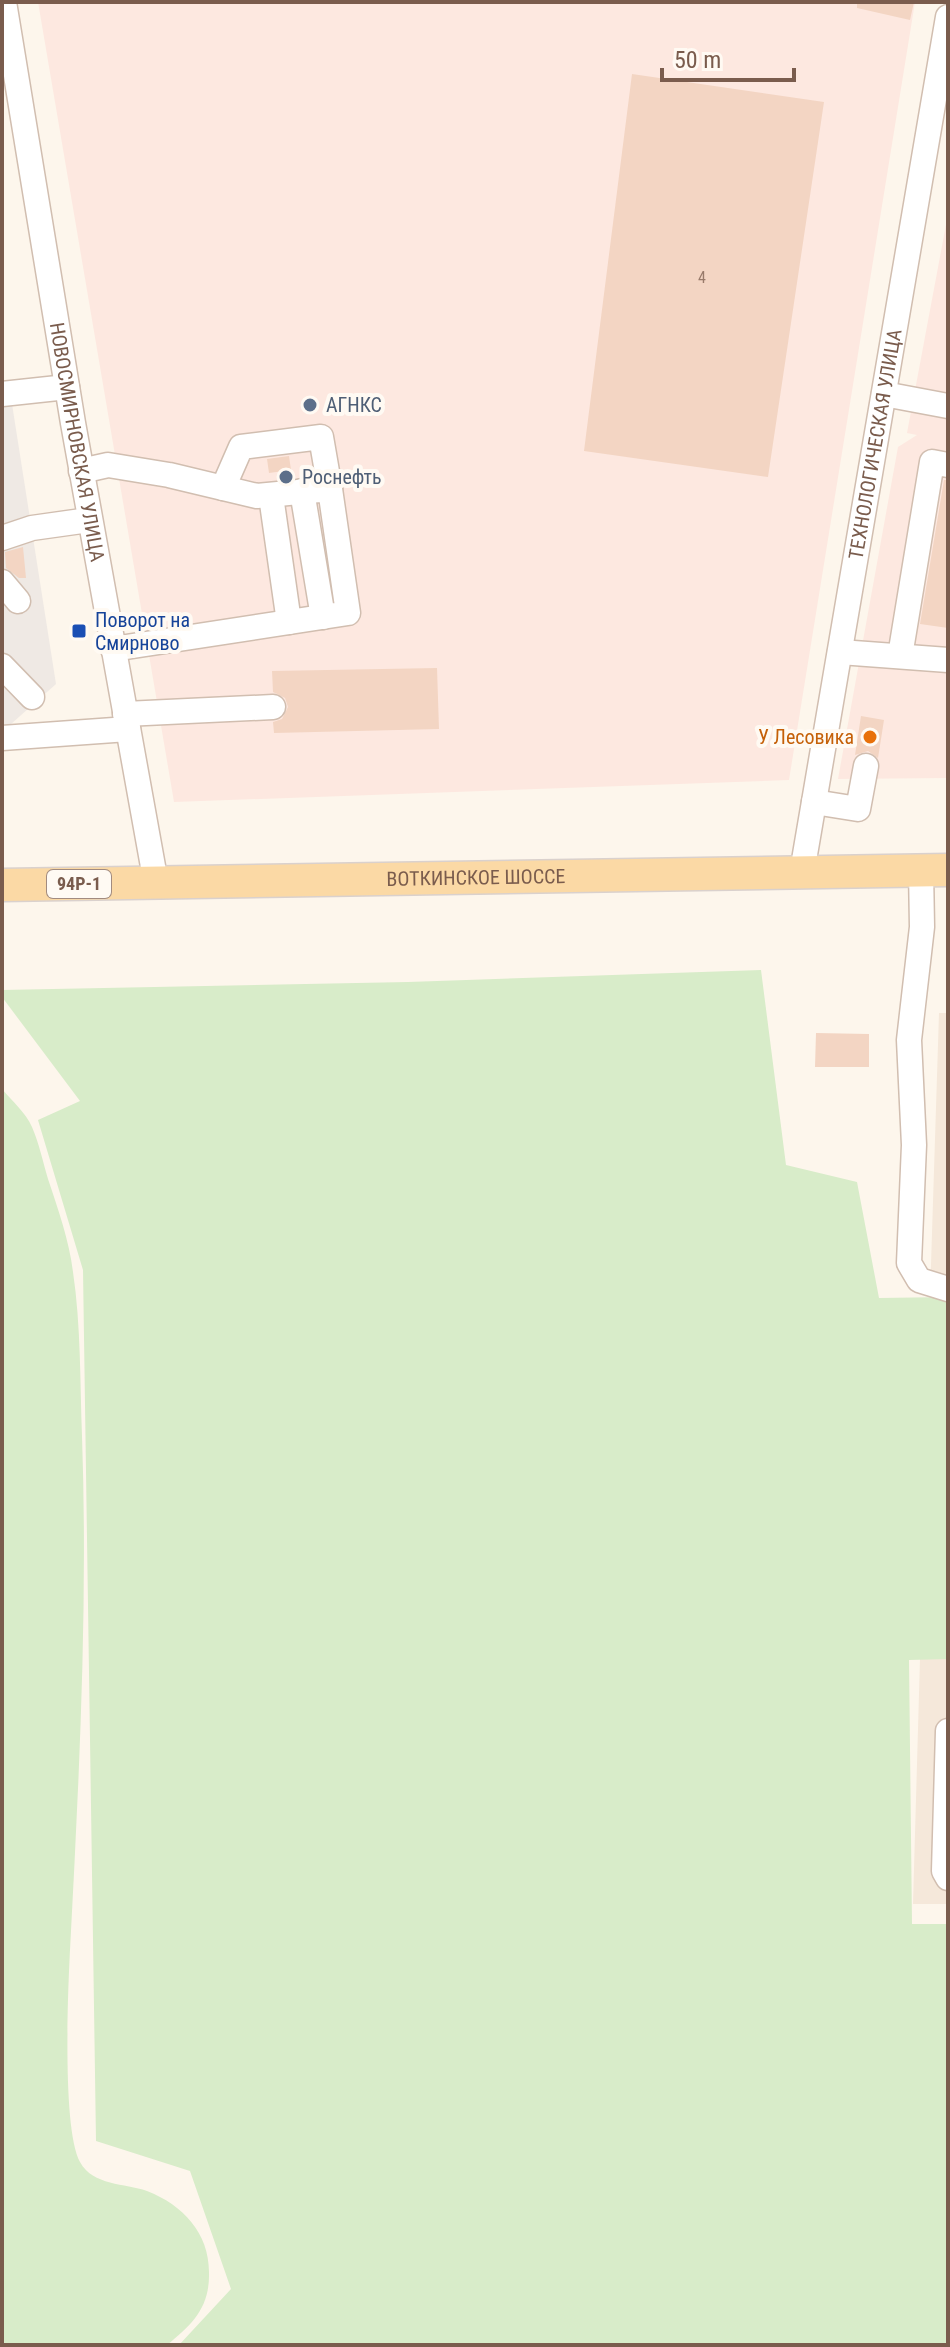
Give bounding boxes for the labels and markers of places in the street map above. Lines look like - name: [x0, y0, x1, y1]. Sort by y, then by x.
- place label: АГНКС: [326, 393, 382, 417]
- marker: АГНКС: [301, 396, 319, 414]
- place label: Роснефть: [302, 465, 382, 489]
- marker: Роснефть: [277, 468, 295, 486]
- place label: Поворот на Смирново: [95, 608, 190, 655]
- marker: Поворот на Смирново: [70, 622, 88, 640]
- place label: У Лесовика: [758, 725, 854, 749]
- marker: У Лесовика: [861, 728, 879, 746]

